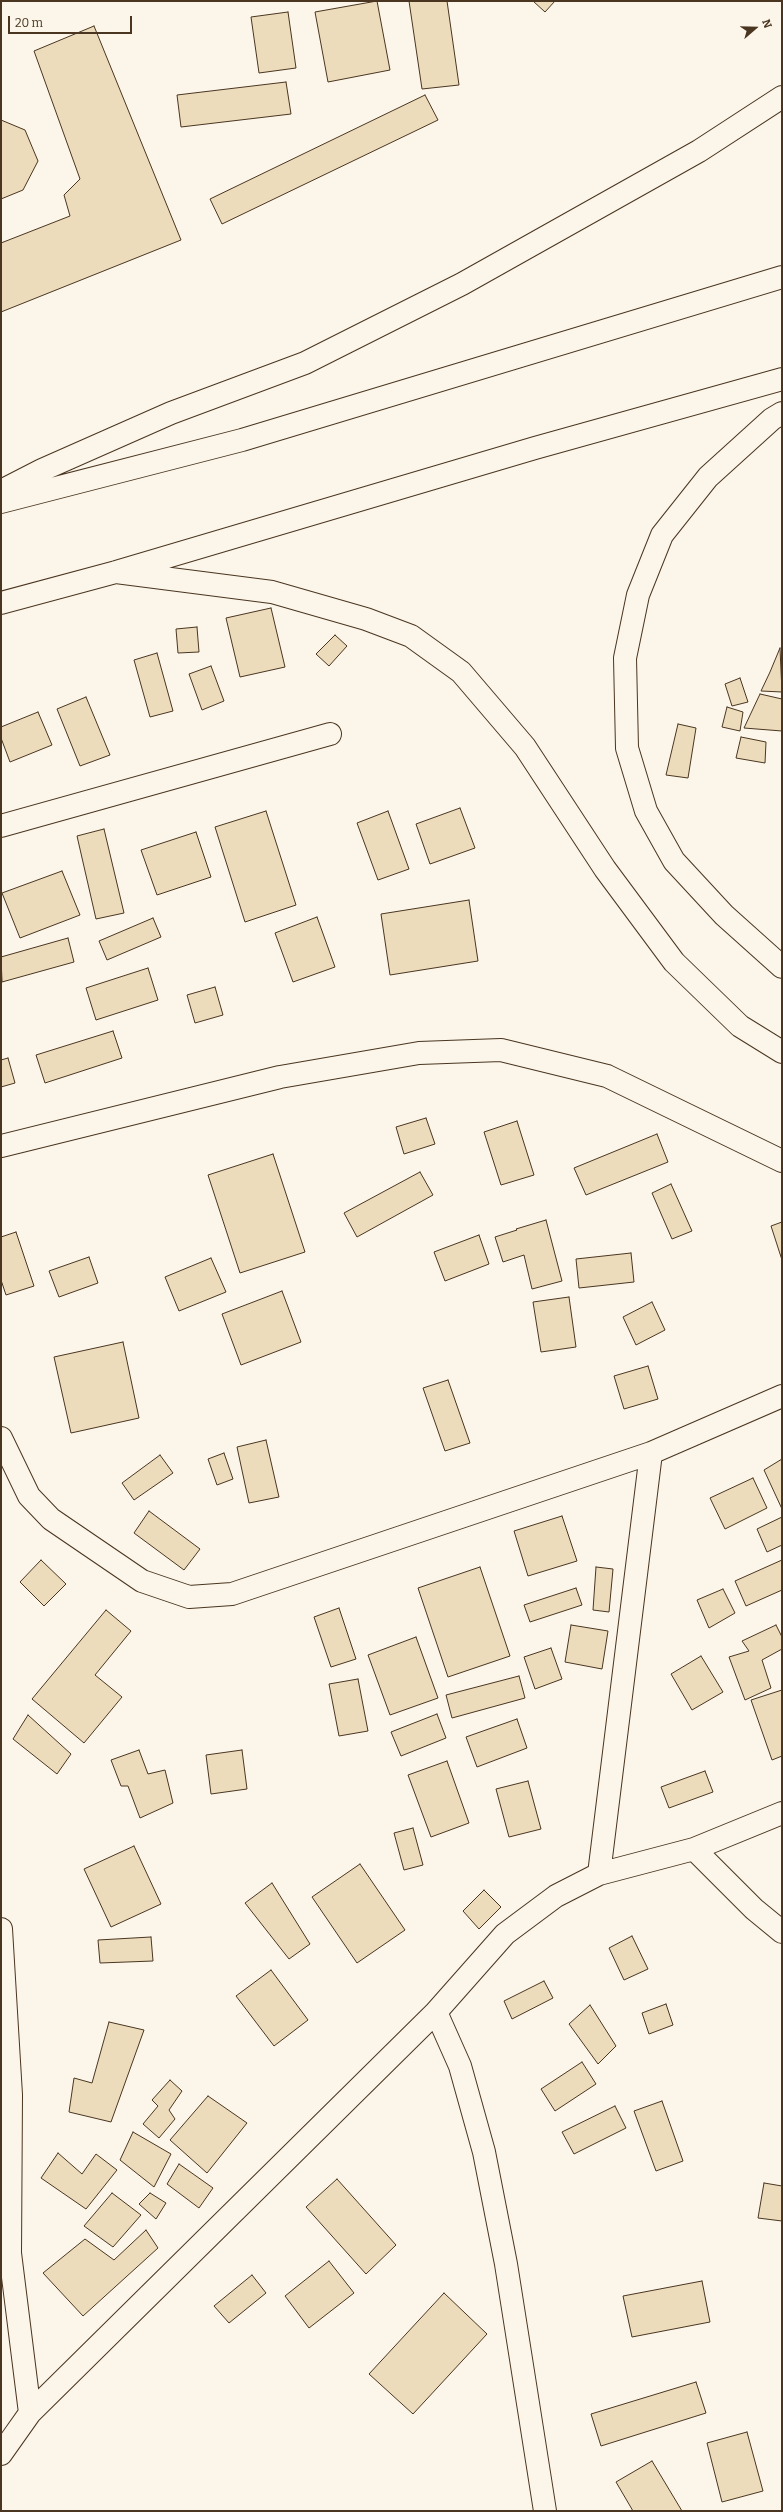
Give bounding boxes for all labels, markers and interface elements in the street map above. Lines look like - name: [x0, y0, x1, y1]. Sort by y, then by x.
- scale bar: [10, 8, 134, 34]
- north arrow: [735, 8, 775, 48]
- text: 20 m: [15, 16, 43, 30]
- text: N: [759, 18, 774, 30]

